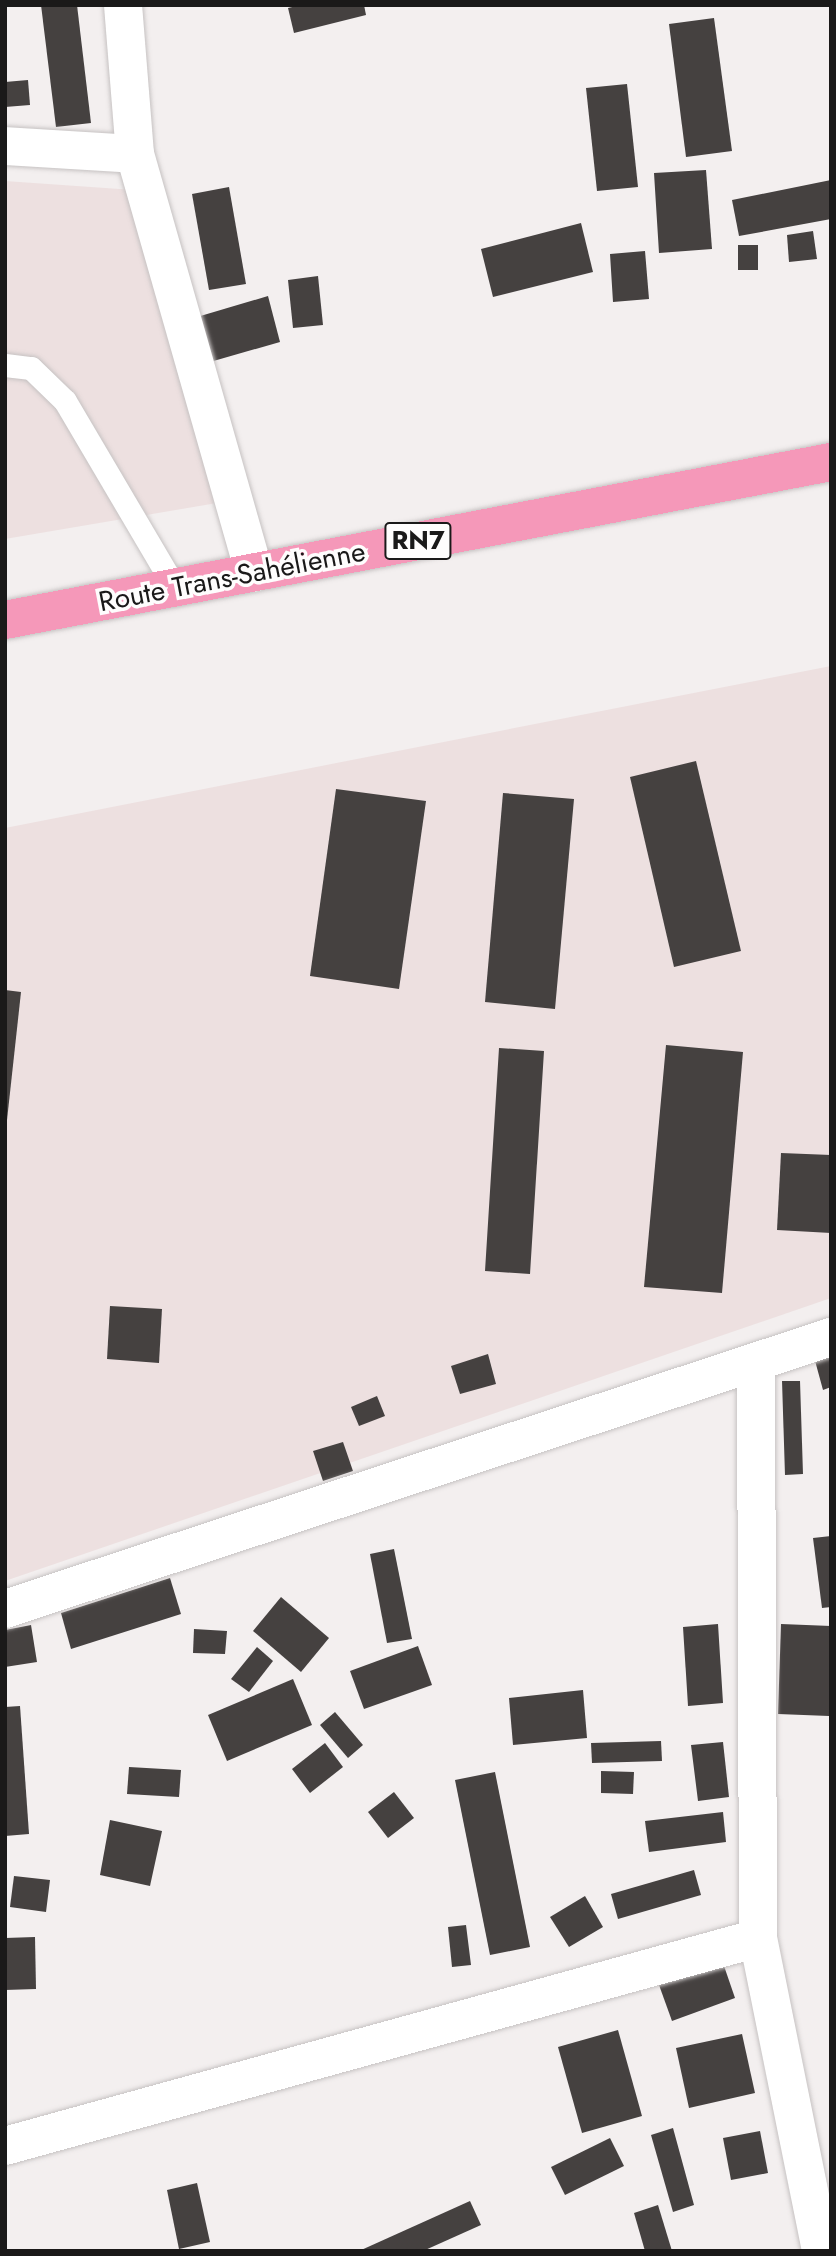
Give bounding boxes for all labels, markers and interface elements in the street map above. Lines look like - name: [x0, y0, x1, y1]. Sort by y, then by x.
- road number: RN7: [383, 519, 453, 564]
- street label: Route Trans-Sahélienne: [96, 535, 368, 619]

